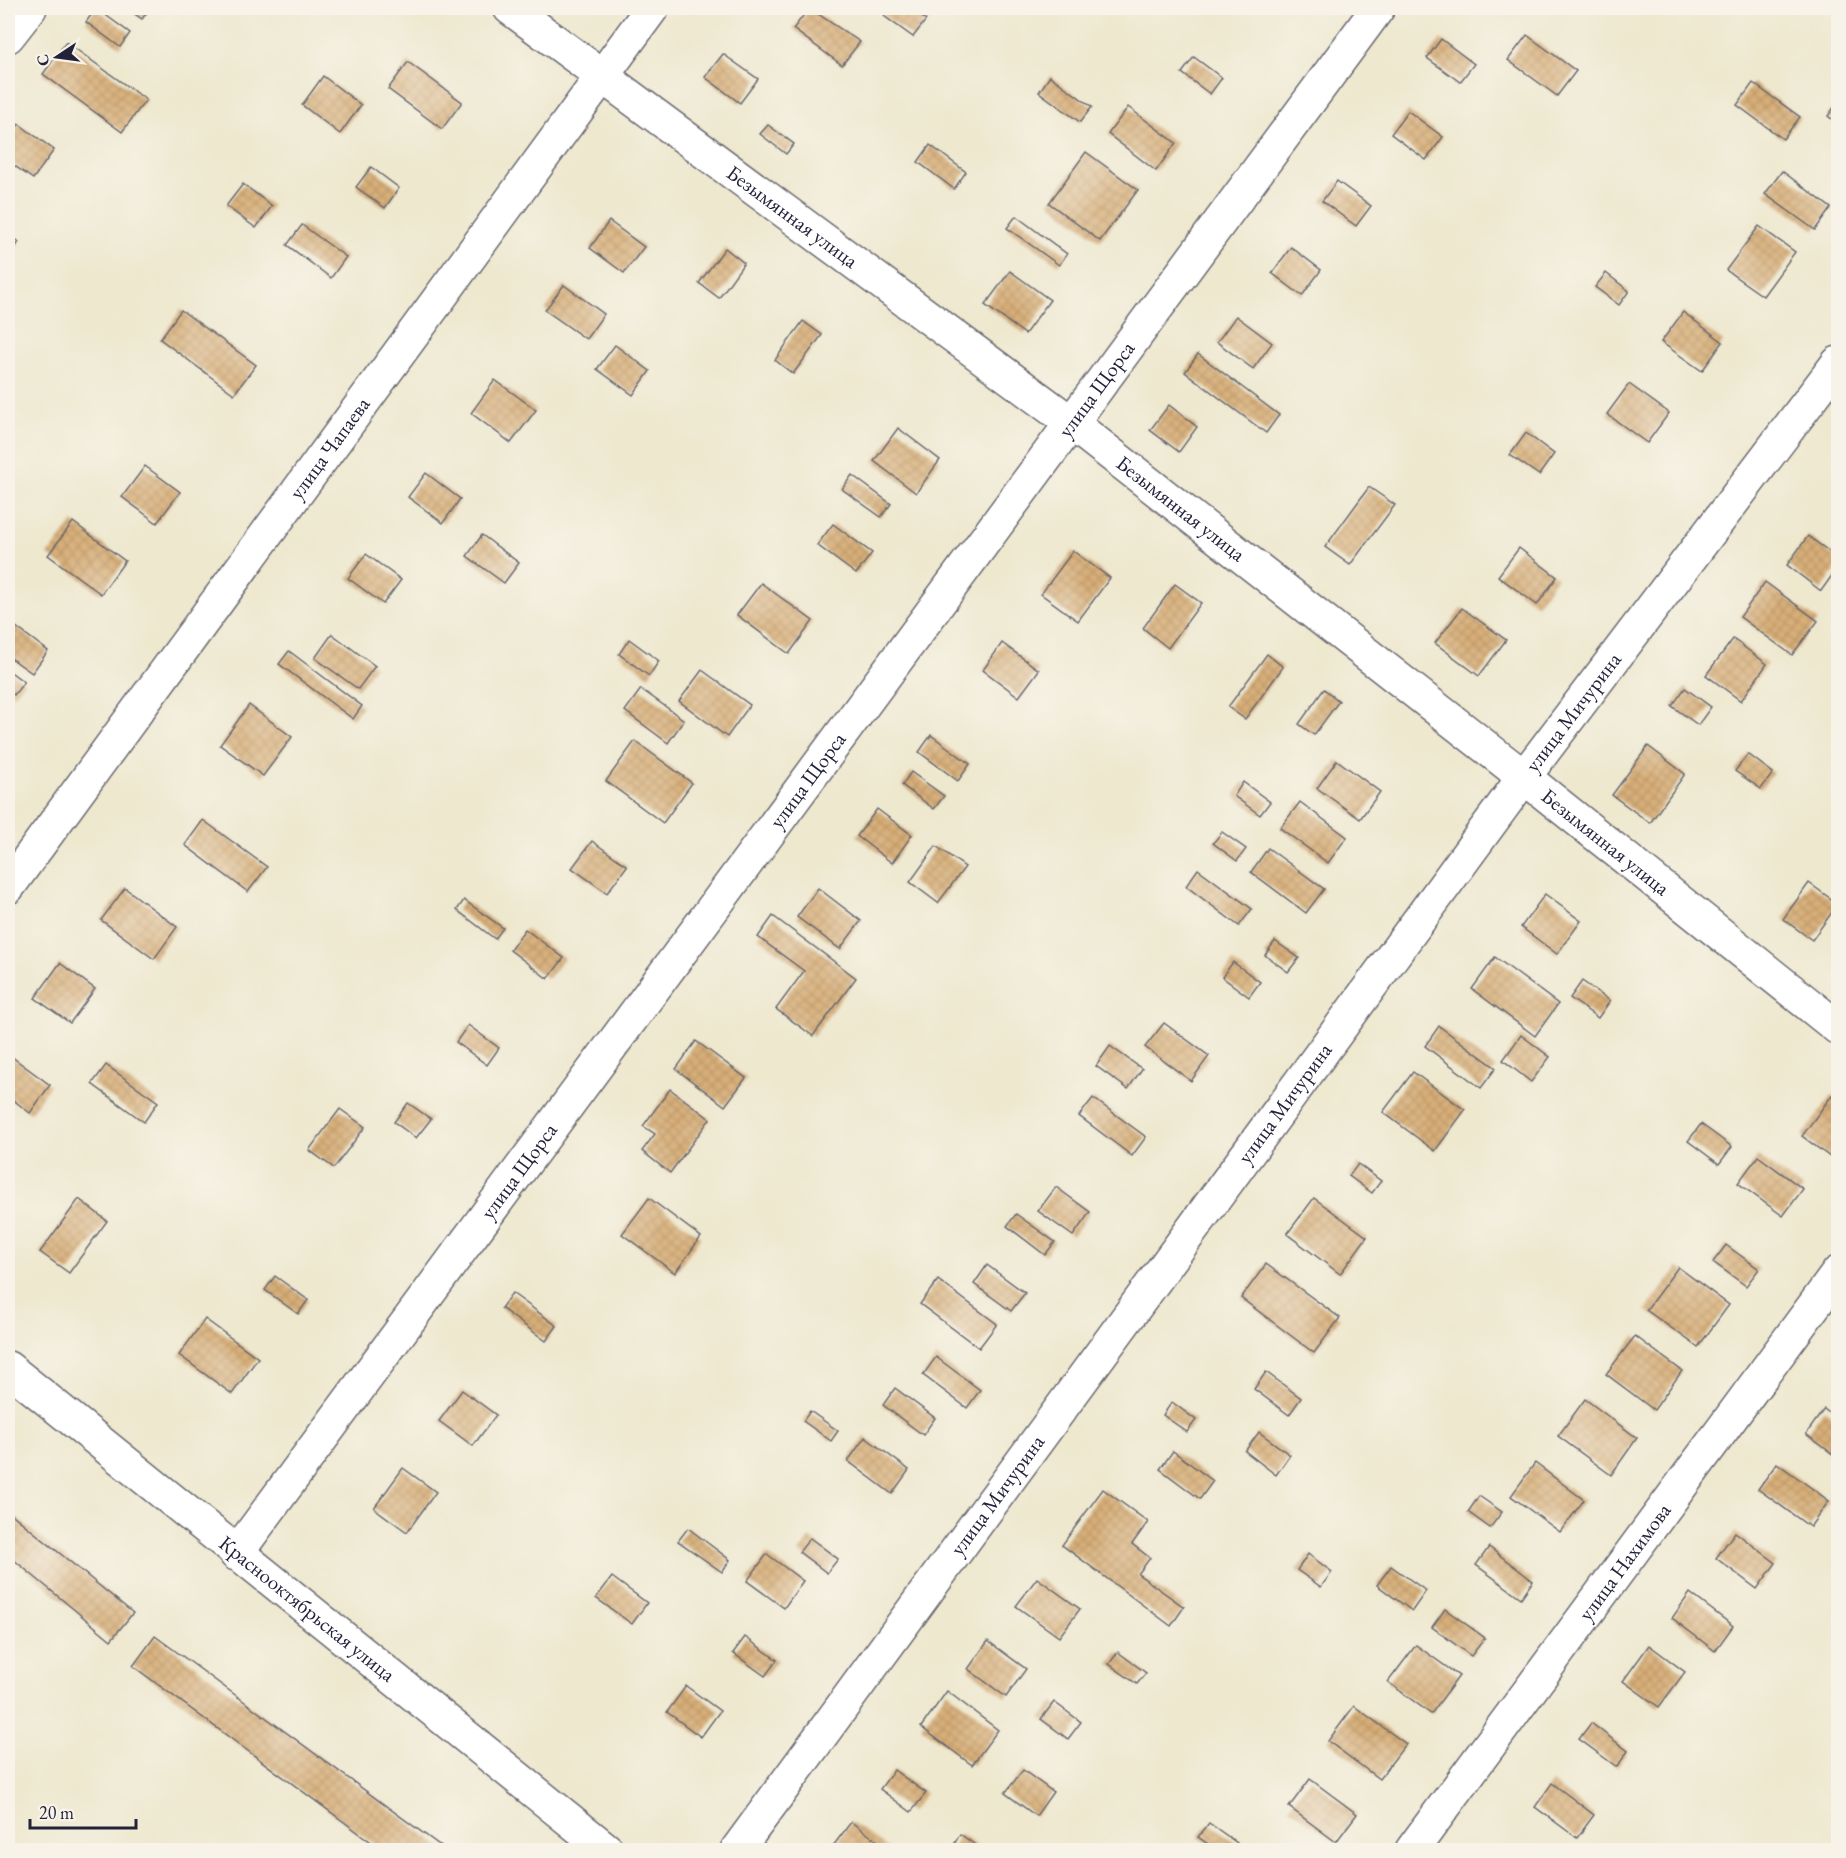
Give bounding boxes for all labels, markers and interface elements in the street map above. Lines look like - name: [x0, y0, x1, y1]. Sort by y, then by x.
- north arrow: [27, 27, 87, 87]
- text: С: [31, 52, 54, 68]
- street label: Безымянная улица: [721, 159, 864, 274]
- street label: улица Щорса: [1052, 335, 1141, 442]
- street label: улица Чапаева: [283, 391, 376, 504]
- street label: Безымянная улица: [1111, 449, 1252, 568]
- street label: улица Мичурина: [1519, 646, 1627, 777]
- street label: улица Щорса: [763, 726, 852, 833]
- street label: Безымянная улица: [1536, 782, 1676, 902]
- street label: улица Мичурина: [1231, 1037, 1338, 1169]
- street label: улица Щорса: [474, 1117, 563, 1224]
- street label: улица Мичурина: [944, 1429, 1050, 1561]
- street label: улица Нахимова: [1572, 1497, 1677, 1626]
- street label: Краснооктябрьская улица: [214, 1529, 402, 1688]
- scale bar: [30, 1792, 136, 1830]
- text: 20 m: [39, 1801, 74, 1824]

